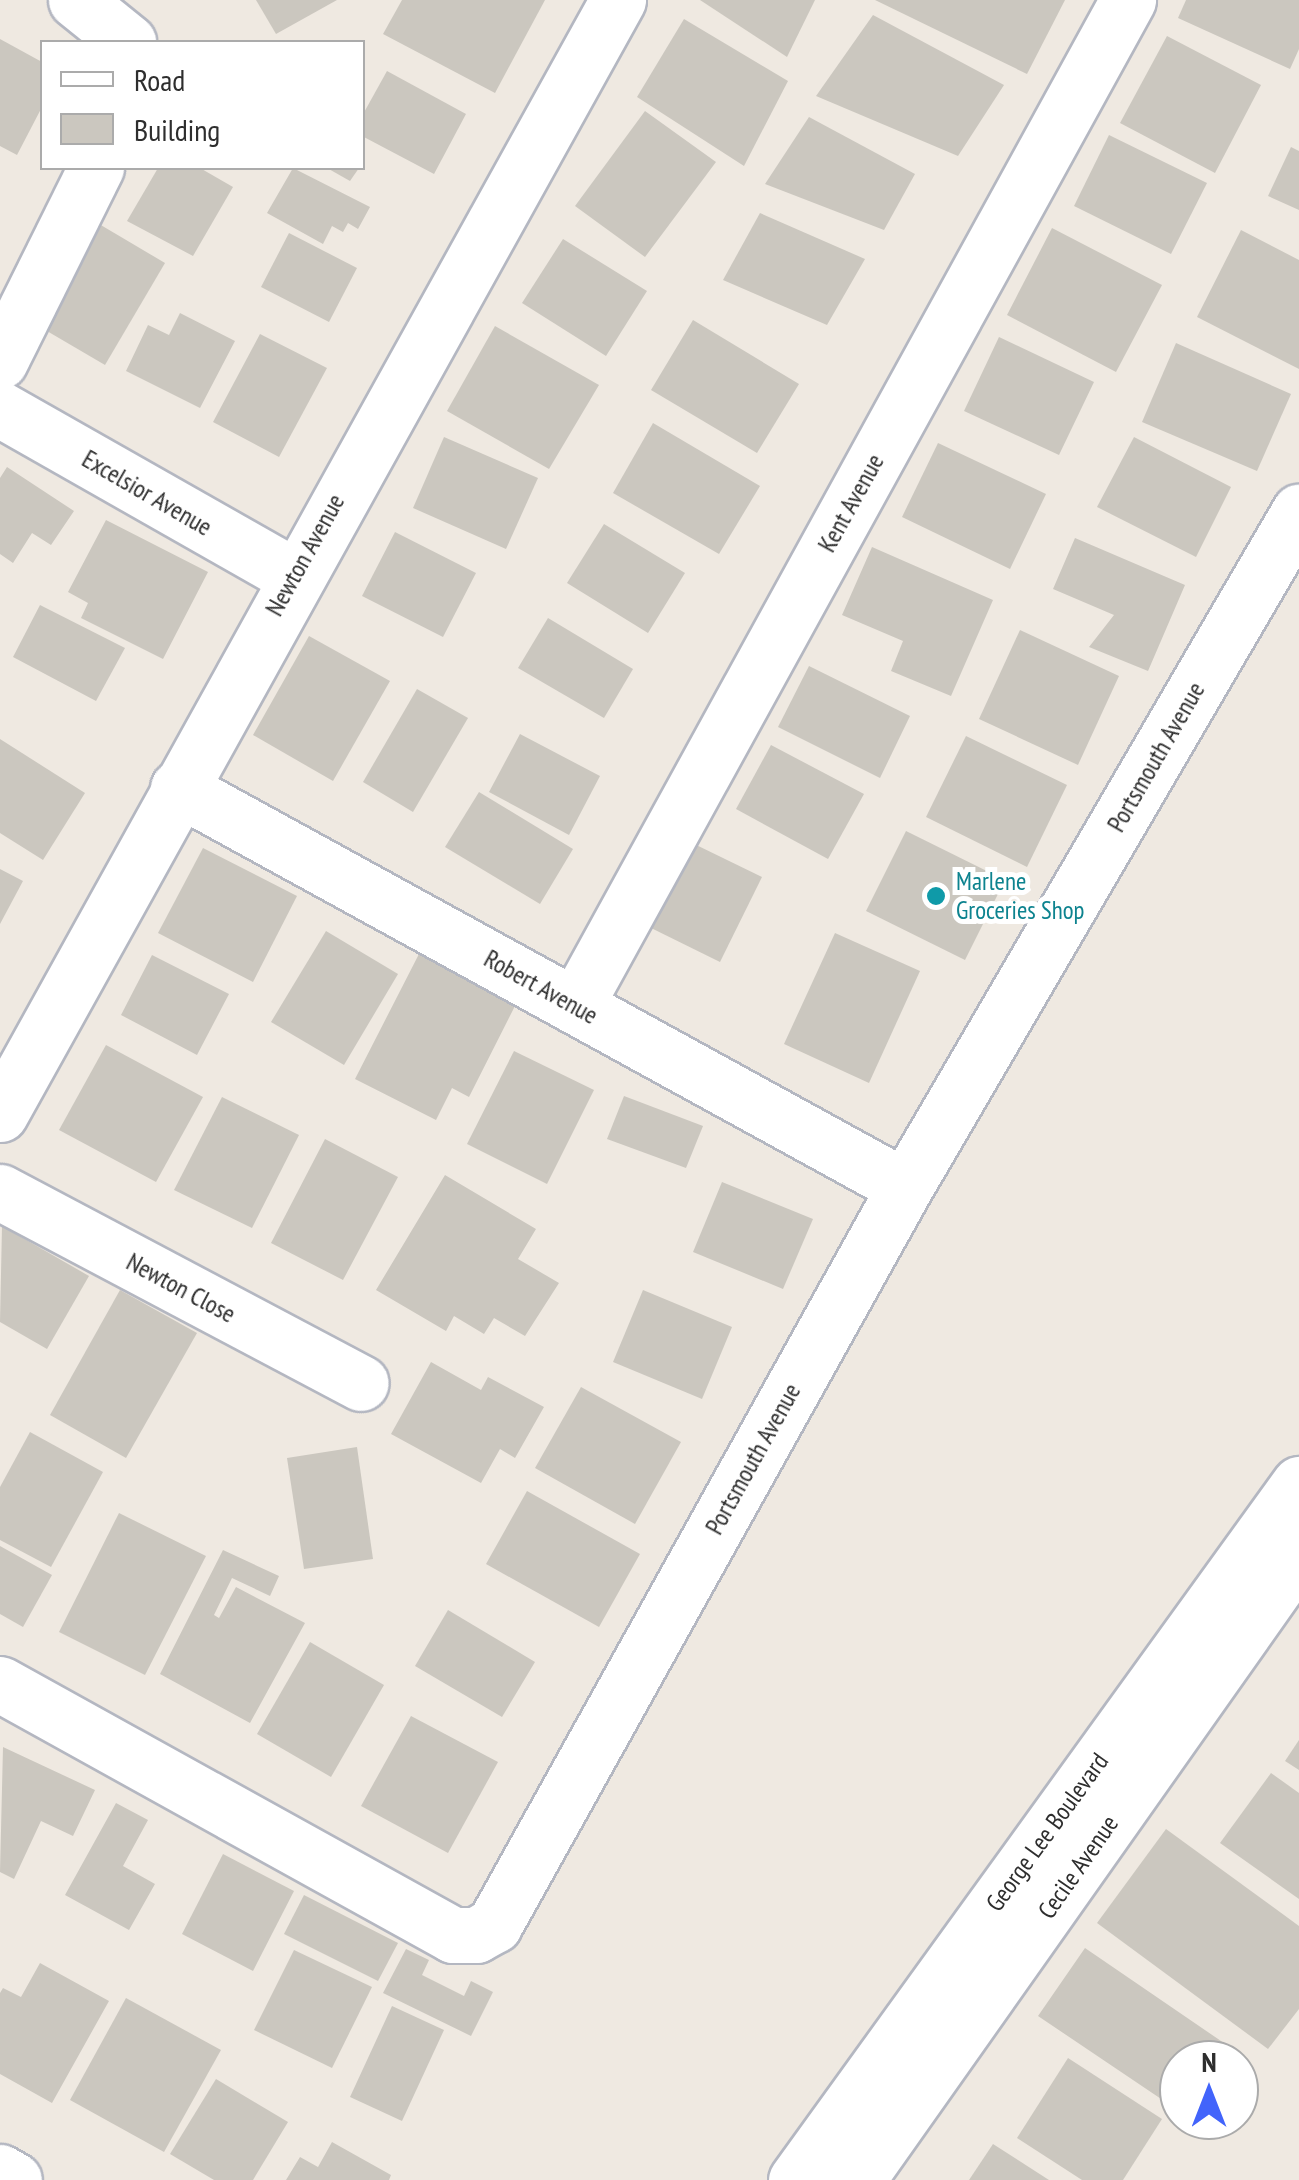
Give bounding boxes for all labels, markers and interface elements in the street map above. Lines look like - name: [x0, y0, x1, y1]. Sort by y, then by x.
- legend: [40, 40, 365, 170]
- text: Road: [134, 60, 185, 99]
- text: Building: [134, 110, 220, 149]
- street label: Excelsior Avenue: [77, 444, 217, 542]
- street label: Kent Avenue: [812, 448, 890, 558]
- street label: Newton Avenue: [259, 489, 351, 621]
- street label: Portsmouth Avenue: [1101, 677, 1211, 837]
- place label: Marlene Groceries Shop: [956, 867, 1084, 926]
- marker: Marlene Groceries Shop: [925, 885, 947, 907]
- street label: Robert Avenue: [479, 943, 603, 1031]
- street label: Newton Close: [121, 1247, 241, 1329]
- street label: Portsmouth Avenue: [699, 1378, 807, 1540]
- street label: George Lee Boulevard: [980, 1747, 1114, 1917]
- street label: Cecile Avenue: [1031, 1809, 1125, 1925]
- north arrow: [1159, 2040, 1259, 2140]
- text: N: [1201, 2043, 1217, 2080]

